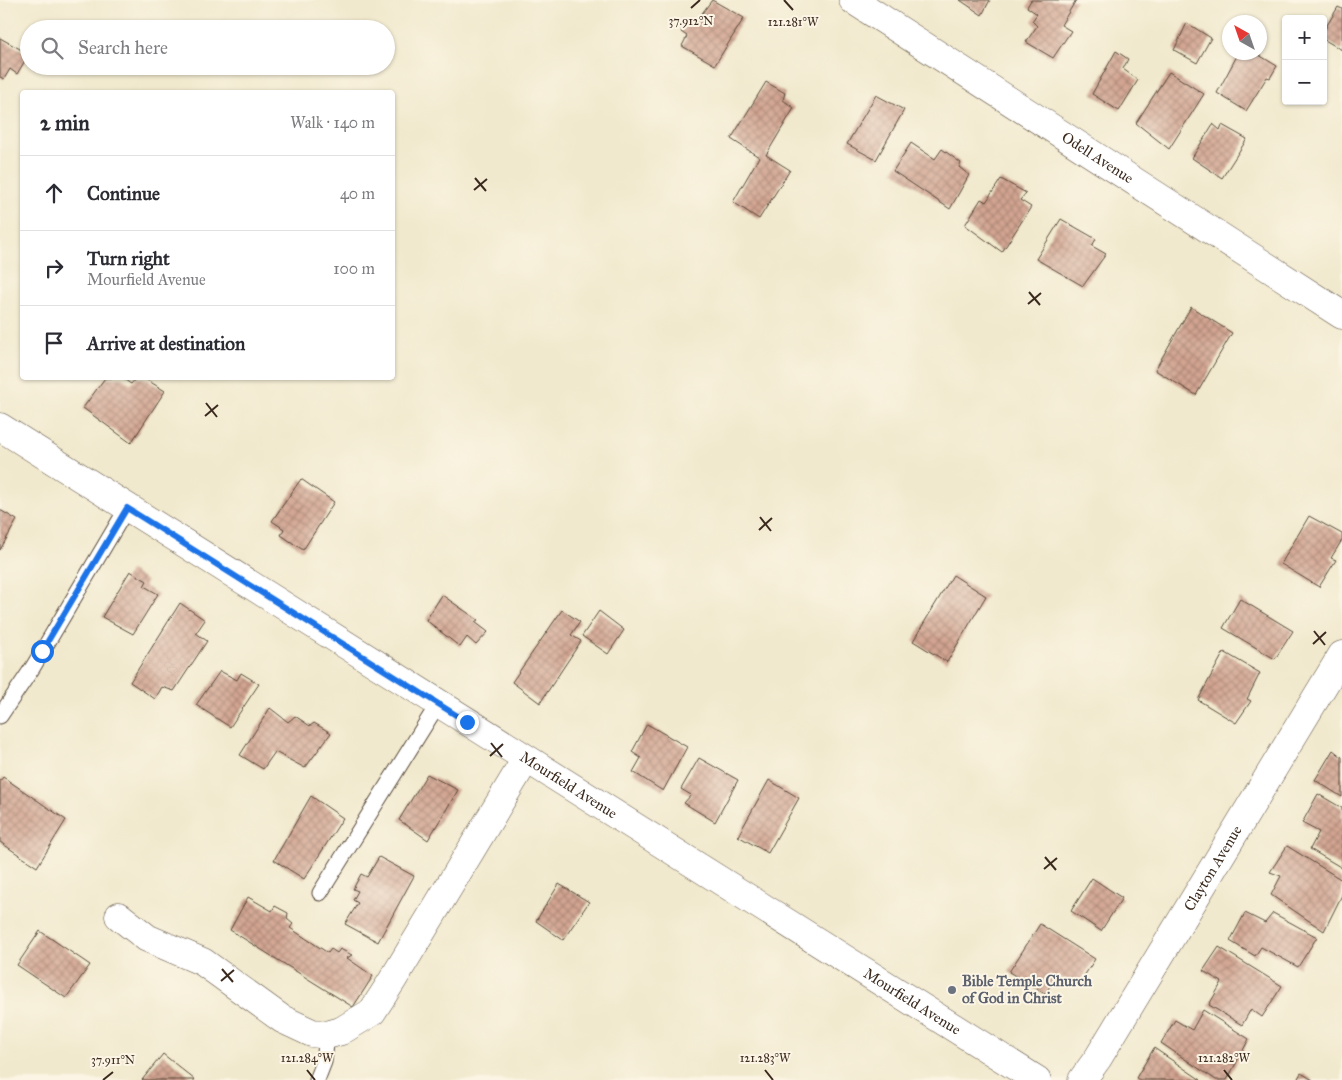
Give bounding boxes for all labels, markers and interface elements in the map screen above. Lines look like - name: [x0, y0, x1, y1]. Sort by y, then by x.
- text: 37.912°N: [668, 14, 714, 28]
- text: 121.281°W: [768, 15, 819, 29]
- north arrow: [1222, 15, 1267, 60]
- map controls: [1282, 15, 1327, 105]
- button: +: [1282, 15, 1327, 60]
- search box: [20, 20, 395, 75]
- icon: search: [38, 34, 66, 62]
- text: Search here: [78, 36, 168, 59]
- button: −: [1282, 60, 1327, 105]
- text: 2 min: [40, 110, 90, 136]
- text: Walk · 140 m: [290, 113, 375, 132]
- street label: Odell Avenue: [1058, 128, 1137, 187]
- icon: ahead: [40, 179, 68, 207]
- text: Continue: [87, 182, 160, 205]
- text: 40 m: [340, 184, 375, 203]
- text: Turn right: [87, 247, 170, 270]
- icon: right: [40, 254, 68, 282]
- text: 100 m: [333, 259, 375, 278]
- text: Mourfield Avenue: [87, 270, 206, 289]
- icon: arrive: [40, 329, 68, 357]
- text: Arrive at destination: [87, 332, 245, 355]
- route start: [31, 640, 54, 663]
- route end: [456, 711, 479, 734]
- street label: Mourfield Avenue: [517, 748, 621, 822]
- street label: Clayton Avenue: [1180, 822, 1246, 914]
- street label: Mourfield Avenue: [860, 964, 964, 1039]
- place label: Bible Temple Church of God in Christ: [962, 972, 1093, 1007]
- marker: Bible Temple Church of God in Christ: [946, 984, 958, 996]
- text: 121.284°W: [281, 1051, 334, 1065]
- text: 121.283°W: [740, 1051, 791, 1065]
- text: 121.282°W: [1198, 1051, 1251, 1065]
- text: 37.911°N: [91, 1053, 135, 1067]

